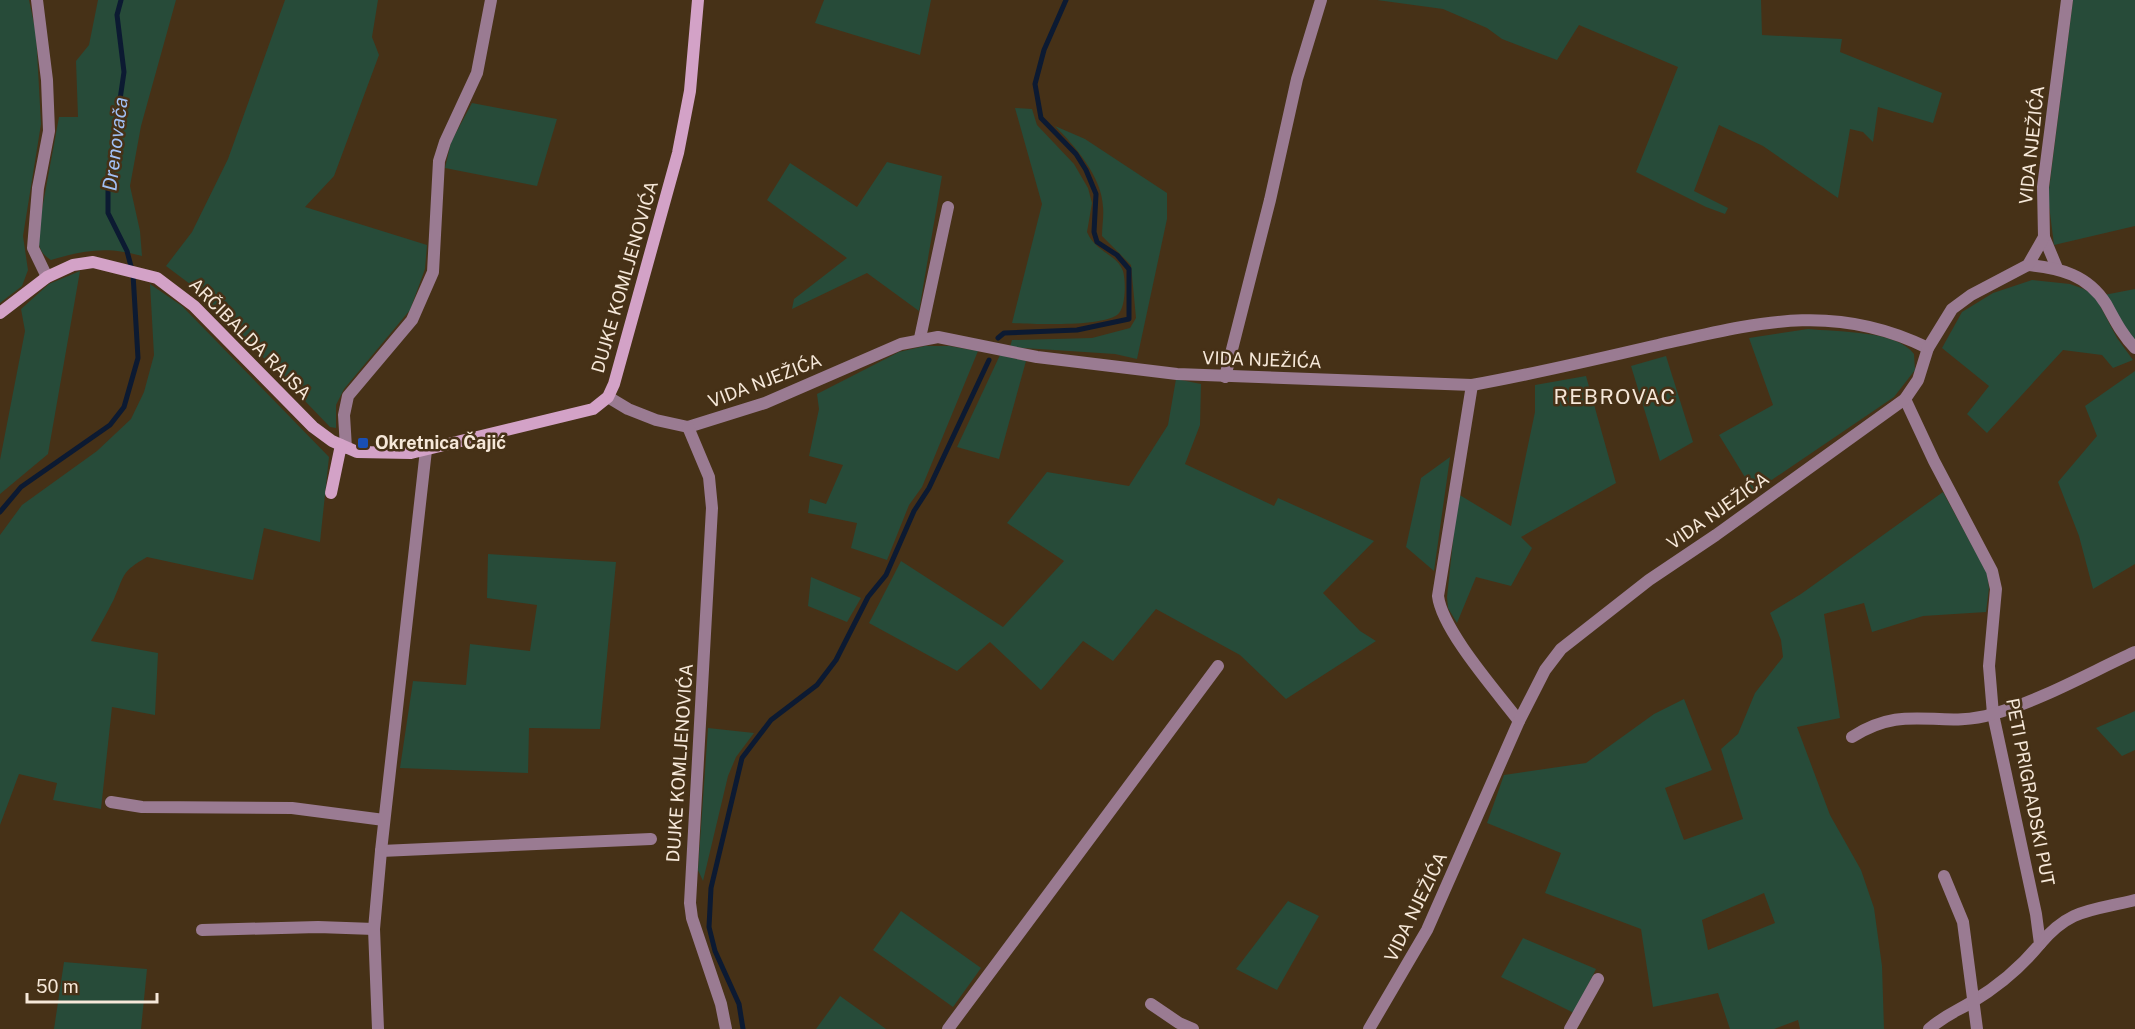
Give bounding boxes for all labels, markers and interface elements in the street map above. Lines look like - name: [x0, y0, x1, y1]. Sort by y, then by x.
- street label: VIDA NJEŽIĆA: [2014, 84, 2048, 205]
- water label: Drenovača: [97, 96, 133, 192]
- street label: DUJKE KOMLJENOVIĆA: [586, 178, 662, 375]
- street label: ARČIBALDA RAJSA: [185, 274, 316, 404]
- street label: VIDA NJEŽIĆA: [1202, 346, 1322, 372]
- street label: VIDA NJEŽIĆA: [705, 348, 825, 412]
- district label: REBROVAC: [1553, 384, 1677, 409]
- place label: Okretnica Čajić: [375, 431, 506, 453]
- marker: Okretnica Čajić: [356, 436, 370, 450]
- street label: VIDA NJEŽIĆA: [1662, 467, 1773, 553]
- street label: DUJKE KOMLJENOVIĆA: [661, 663, 697, 863]
- street label: PETI PRIGRADSKI PUT: [2002, 696, 2059, 888]
- street label: VIDA NJEŽIĆA: [1379, 848, 1451, 965]
- scale bar: [27, 966, 158, 1004]
- text: 50 m: [36, 976, 79, 997]

